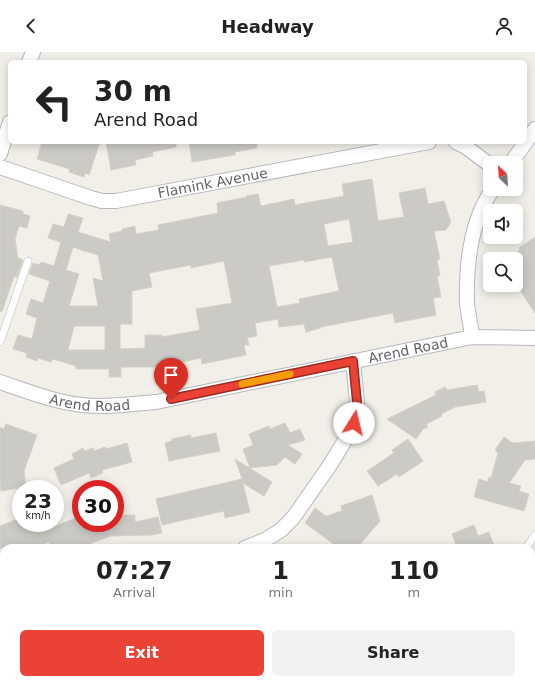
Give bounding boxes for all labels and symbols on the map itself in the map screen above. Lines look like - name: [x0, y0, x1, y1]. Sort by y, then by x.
- north arrow: [483, 156, 523, 196]
- street label: Flamink Avenue: [156, 165, 269, 201]
- street label: Arend Road: [367, 334, 449, 366]
- pin: [154, 358, 188, 399]
- street label: Arend Road: [48, 391, 131, 414]
- position arrow: [333, 402, 375, 444]
- speed limit sign: 30: [72, 480, 124, 532]

